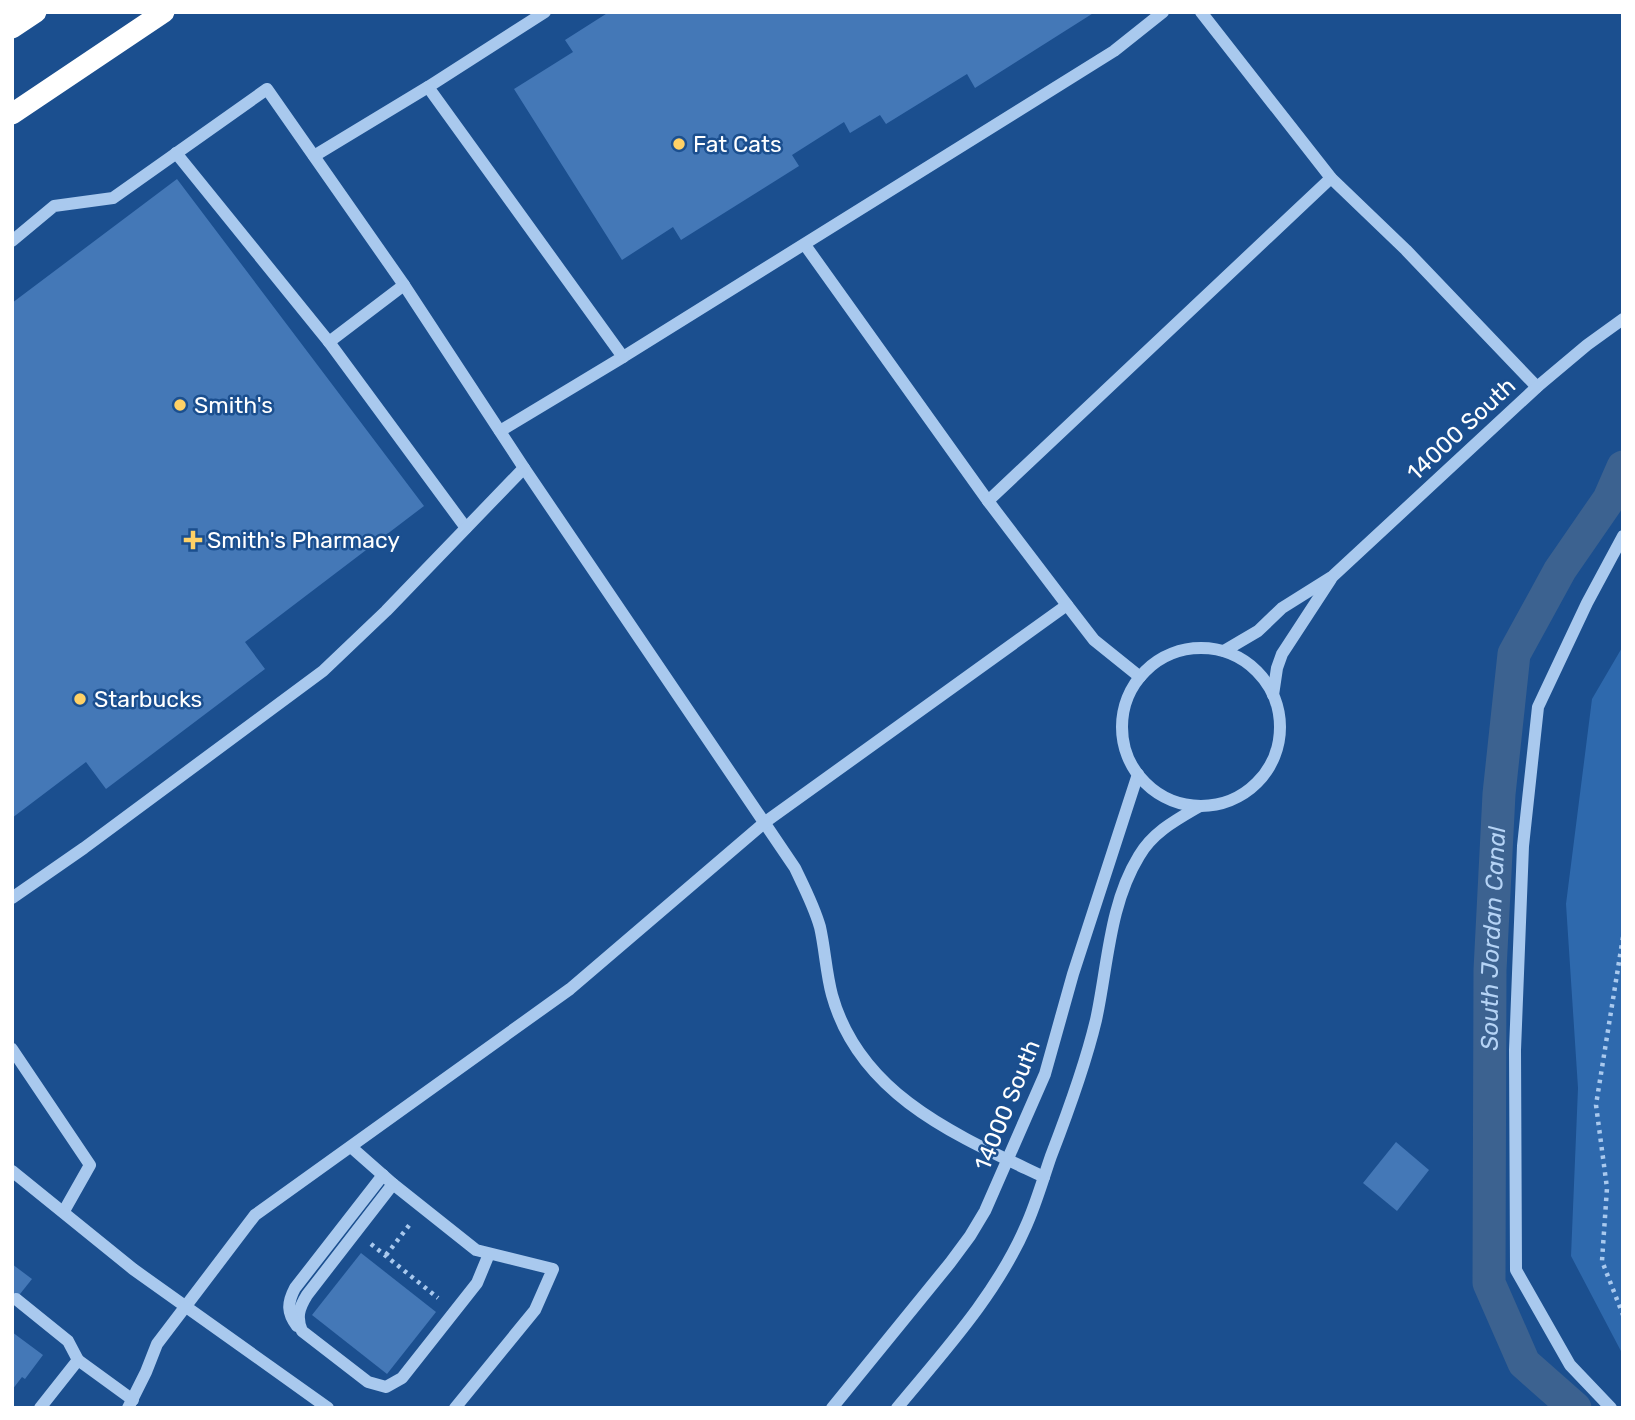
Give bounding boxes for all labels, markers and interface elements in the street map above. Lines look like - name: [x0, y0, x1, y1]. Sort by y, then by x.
- place label: Fat Cats: [693, 130, 782, 158]
- marker: Fat Cats: [671, 136, 687, 152]
- street label: 14000 South: [1401, 372, 1521, 486]
- place label: Smith's: [194, 391, 273, 419]
- marker: Smith's: [172, 397, 188, 413]
- place label: Smith's Pharmacy: [207, 526, 400, 554]
- marker: Smith's Pharmacy: [185, 532, 201, 548]
- place label: Starbucks: [94, 685, 202, 713]
- marker: Starbucks: [72, 691, 88, 707]
- water label: South Jordan Canal: [1476, 825, 1511, 1050]
- street label: 14000 South: [968, 1036, 1046, 1174]

